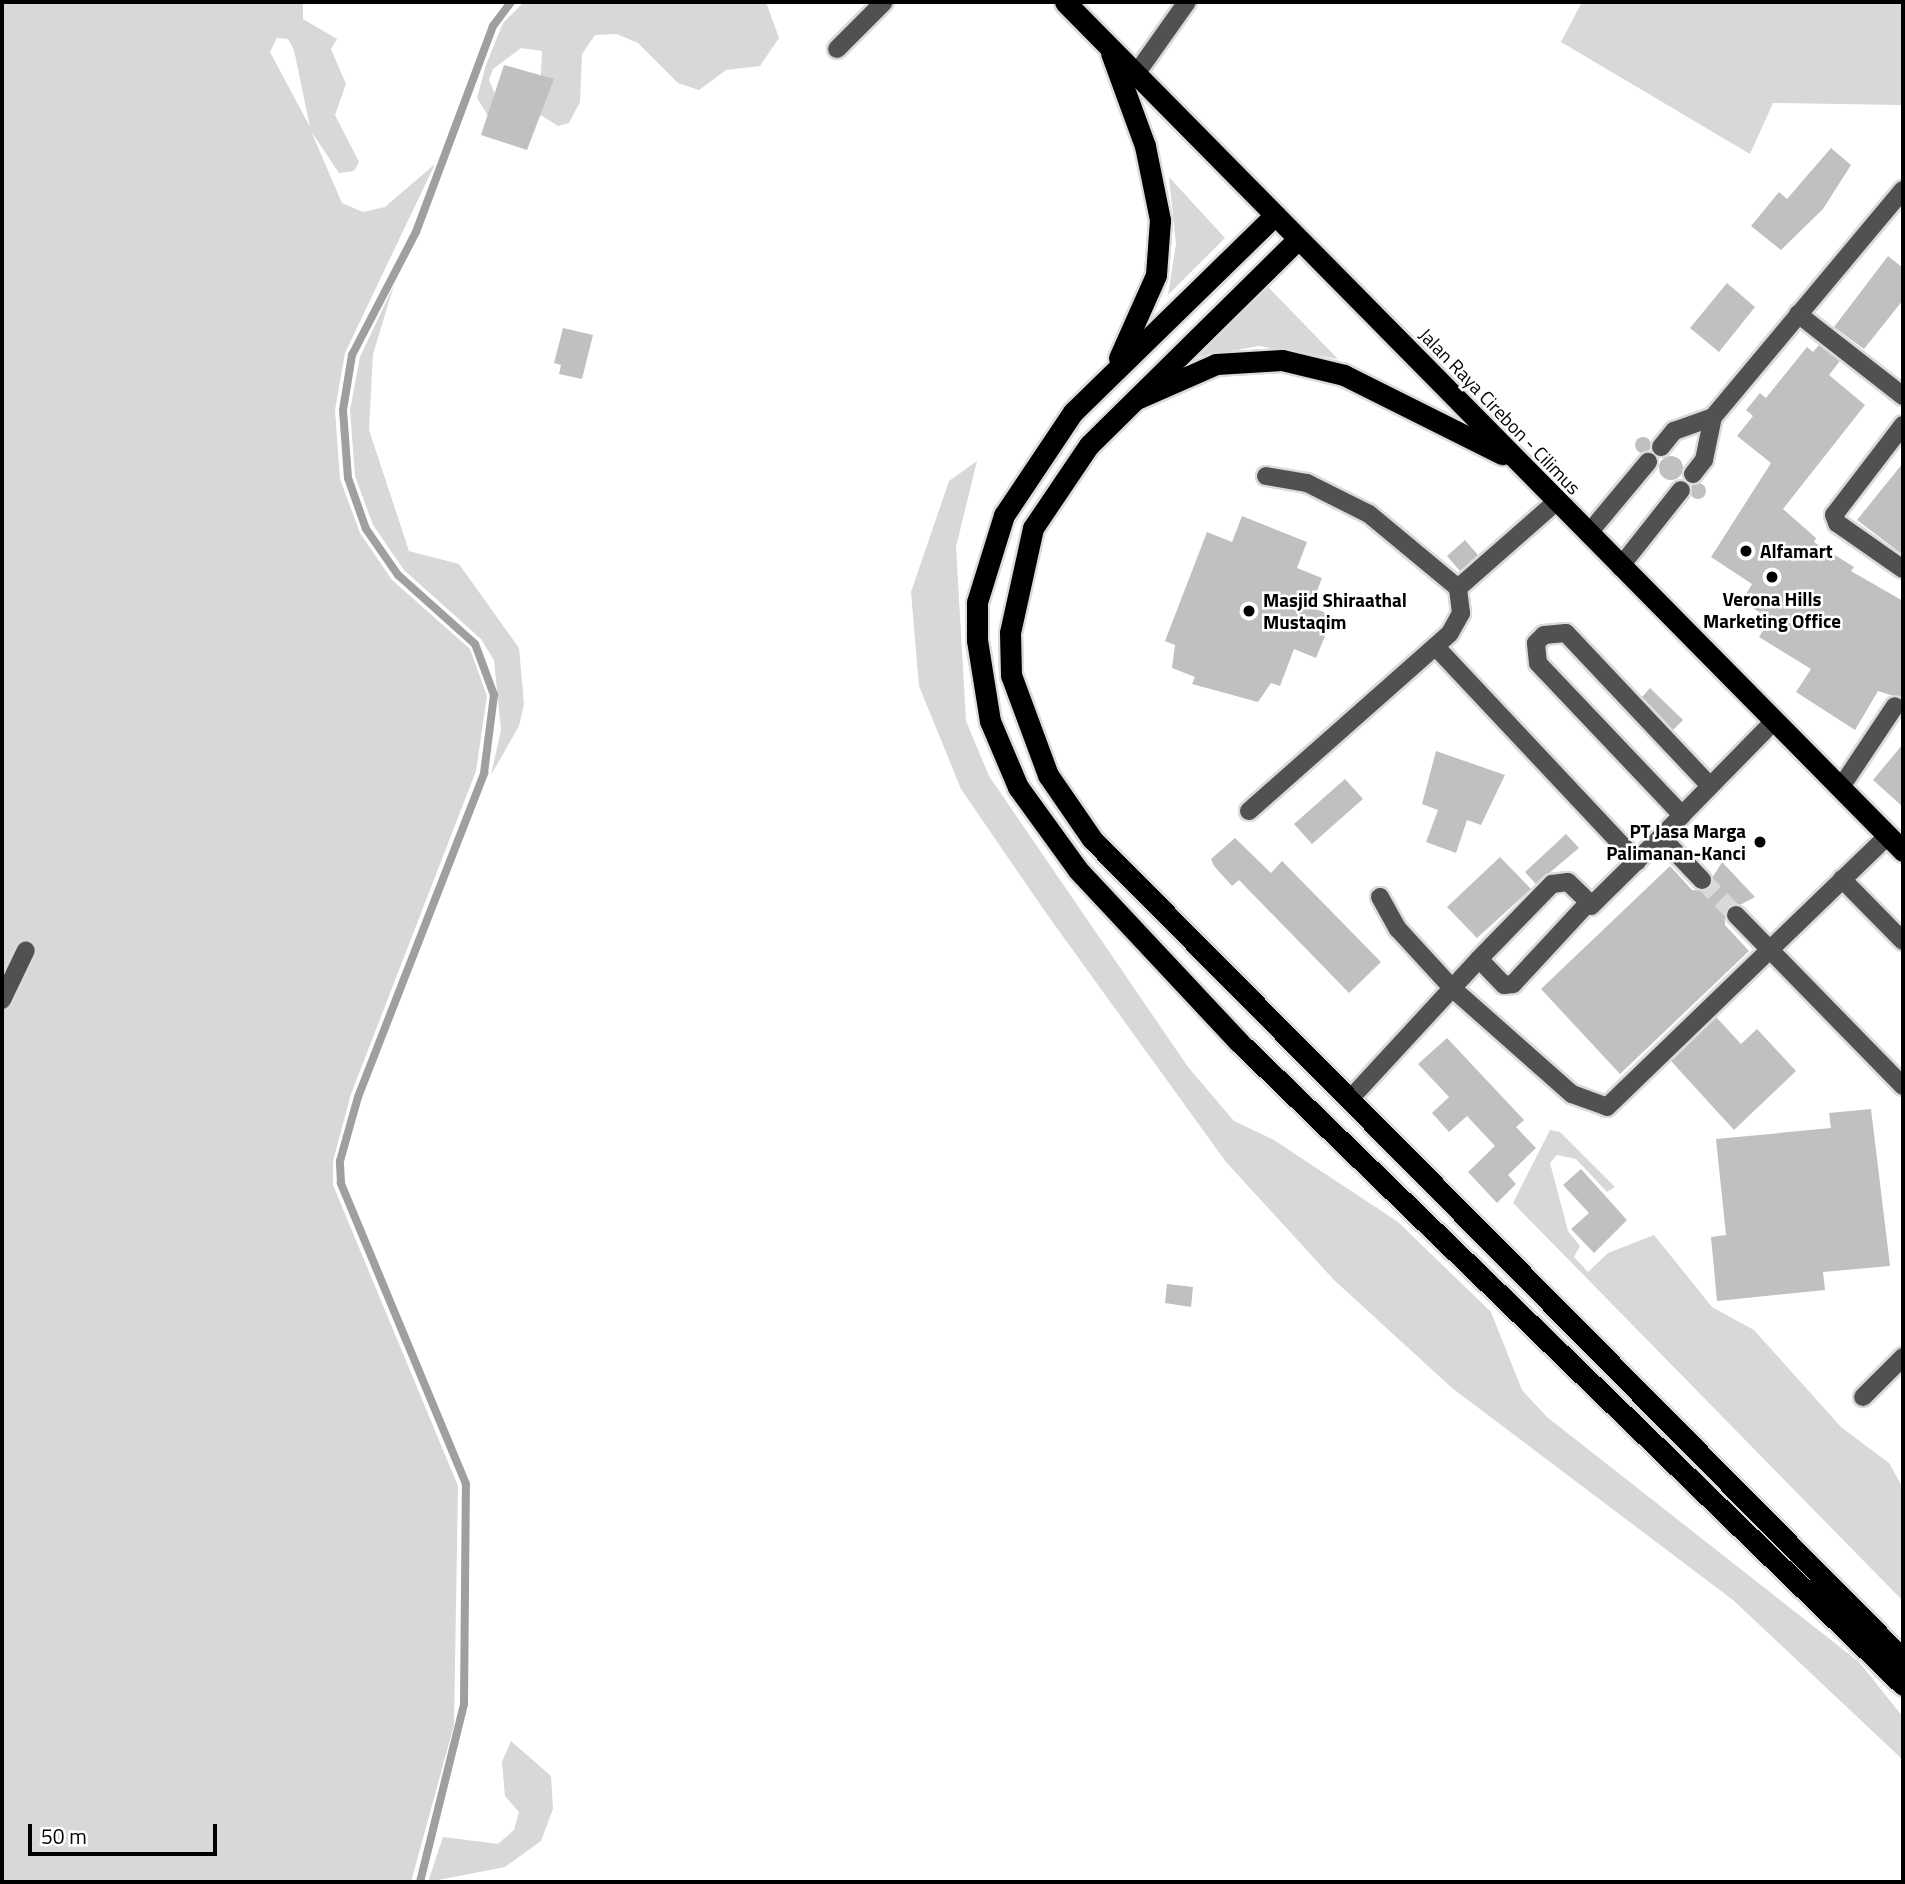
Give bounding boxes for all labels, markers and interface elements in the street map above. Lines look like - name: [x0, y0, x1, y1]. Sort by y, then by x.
- street label: Jalan Raya Cirebon - Cilimus: [1415, 323, 1585, 499]
- place label: Alfamart: [1760, 540, 1833, 562]
- marker: Alfamart: [1738, 543, 1754, 559]
- marker: Verona Hills Marketing Office: [1764, 569, 1780, 585]
- place label: Verona Hills Marketing Office: [1703, 588, 1841, 632]
- place label: Masjid Shiraathal Mustaqim: [1263, 589, 1407, 633]
- marker: Masjid Shiraathal Mustaqim: [1241, 603, 1257, 619]
- place label: PT Jasa Marga Palimanan-Kanci: [1606, 820, 1746, 864]
- marker: PT Jasa Marga Palimanan-Kanci: [1752, 834, 1768, 850]
- scale bar: [32, 1811, 220, 1855]
- text: 50 m: [41, 1820, 87, 1852]

